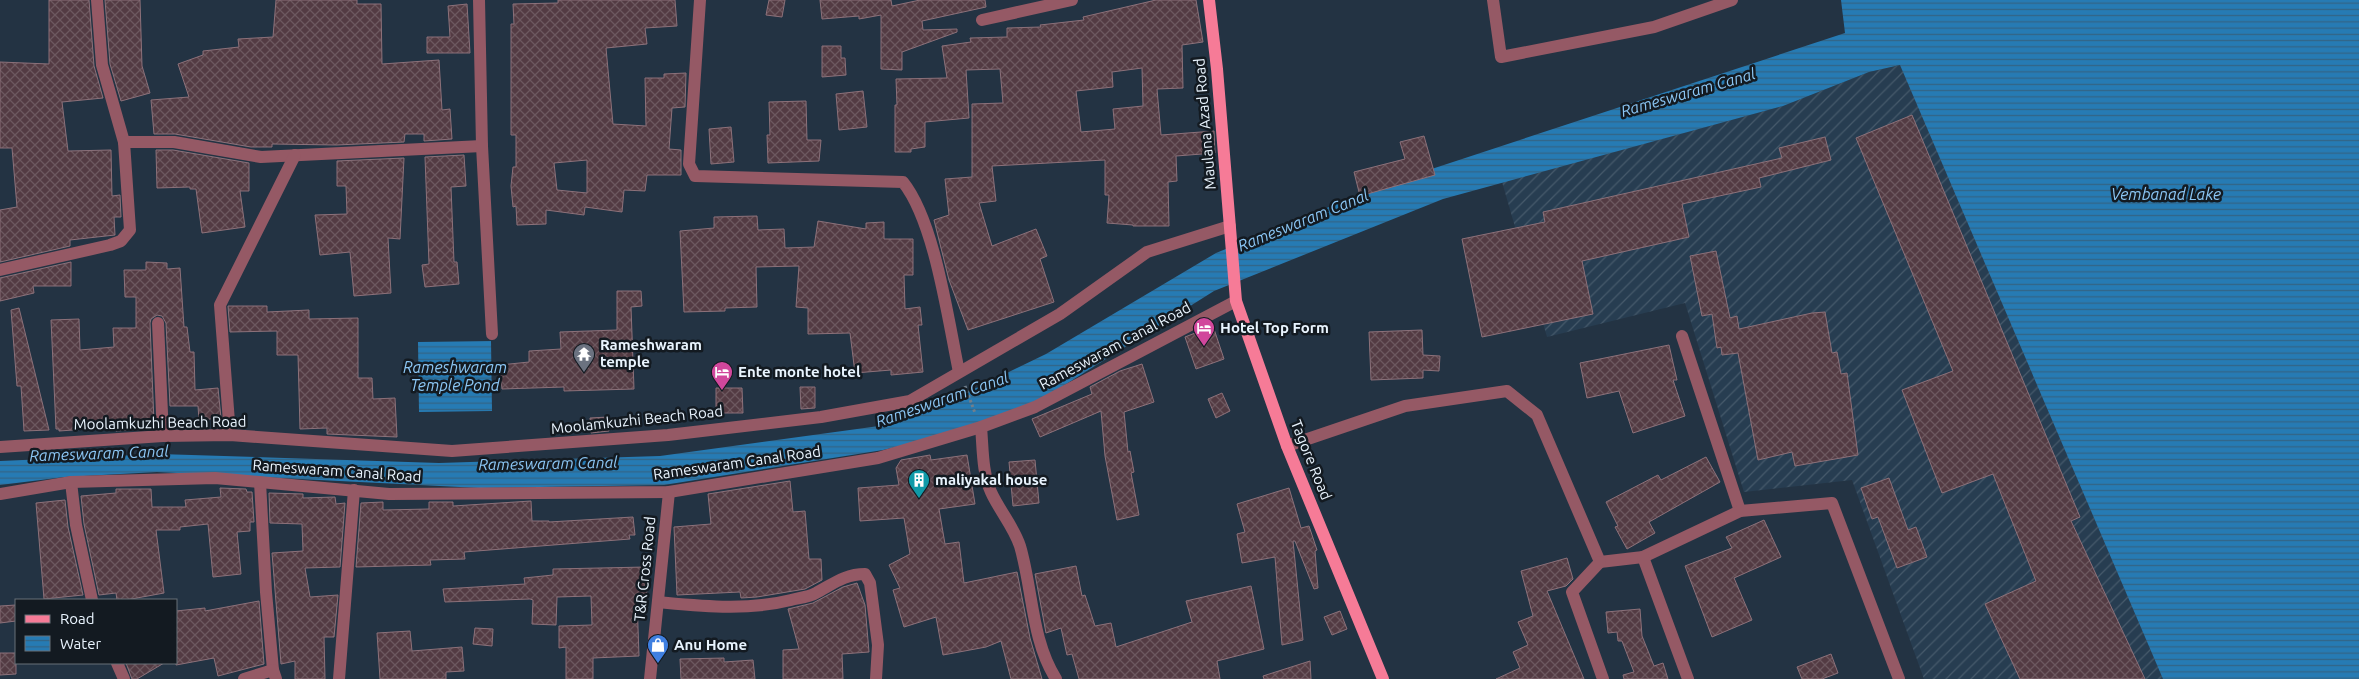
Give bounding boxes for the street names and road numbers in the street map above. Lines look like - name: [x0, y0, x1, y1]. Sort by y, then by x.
- street label: Maulana Azad Road: [1190, 58, 1219, 191]
- street label: Rameswaram Canal Road: [1036, 298, 1193, 393]
- street label: Moolamkuzhi Beach Road: [550, 402, 724, 437]
- street label: Moolamkuzhi Beach Road: [73, 412, 247, 433]
- street label: Tagore Road: [1288, 417, 1335, 502]
- street label: Rameswaram Canal Road: [652, 442, 822, 483]
- street label: Rameswaram Canal Road: [252, 456, 422, 485]
- street label: T&R Cross Road: [631, 516, 658, 622]

